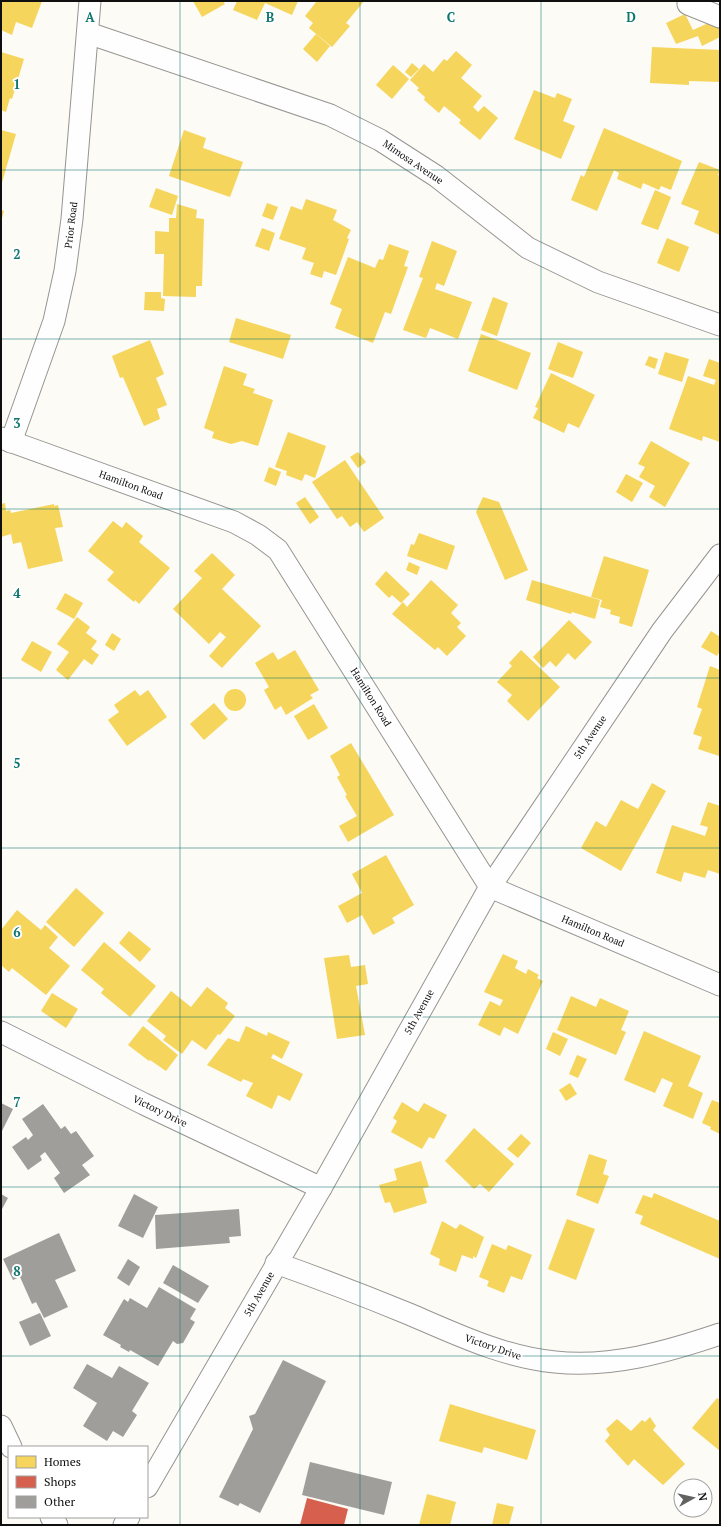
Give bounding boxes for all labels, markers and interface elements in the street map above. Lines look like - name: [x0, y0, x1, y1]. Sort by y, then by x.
- text: A: [85, 8, 95, 26]
- text: B: [266, 8, 274, 26]
- text: C: [447, 8, 455, 26]
- text: D: [626, 8, 636, 26]
- text: 1: [13, 75, 21, 93]
- street label: Mimosa Avenue: [380, 137, 446, 187]
- street label: Prior Road: [62, 200, 80, 249]
- text: 2: [13, 245, 21, 263]
- text: 3: [13, 414, 21, 432]
- street label: Hamilton Road: [97, 467, 165, 503]
- text: 4: [13, 584, 21, 602]
- street label: Hamilton Road: [348, 665, 394, 729]
- street label: 5th Avenue: [571, 713, 609, 761]
- text: 5: [13, 754, 21, 772]
- street label: Hamilton Road: [560, 912, 627, 950]
- text: 6: [13, 923, 21, 941]
- street label: 5th Avenue: [401, 987, 437, 1037]
- street label: Victory Drive: [131, 1092, 189, 1130]
- text: 7: [13, 1093, 21, 1111]
- text: 8: [13, 1262, 21, 1280]
- street label: 5th Avenue: [241, 1269, 277, 1319]
- street label: Victory Drive: [463, 1331, 523, 1363]
- legend: [8, 1446, 148, 1518]
- text: Homes: [44, 1454, 81, 1469]
- text: Shops: [44, 1474, 76, 1489]
- north arrow: [673, 1478, 713, 1518]
- text: N: [695, 1492, 711, 1502]
- text: Other: [44, 1494, 75, 1509]

